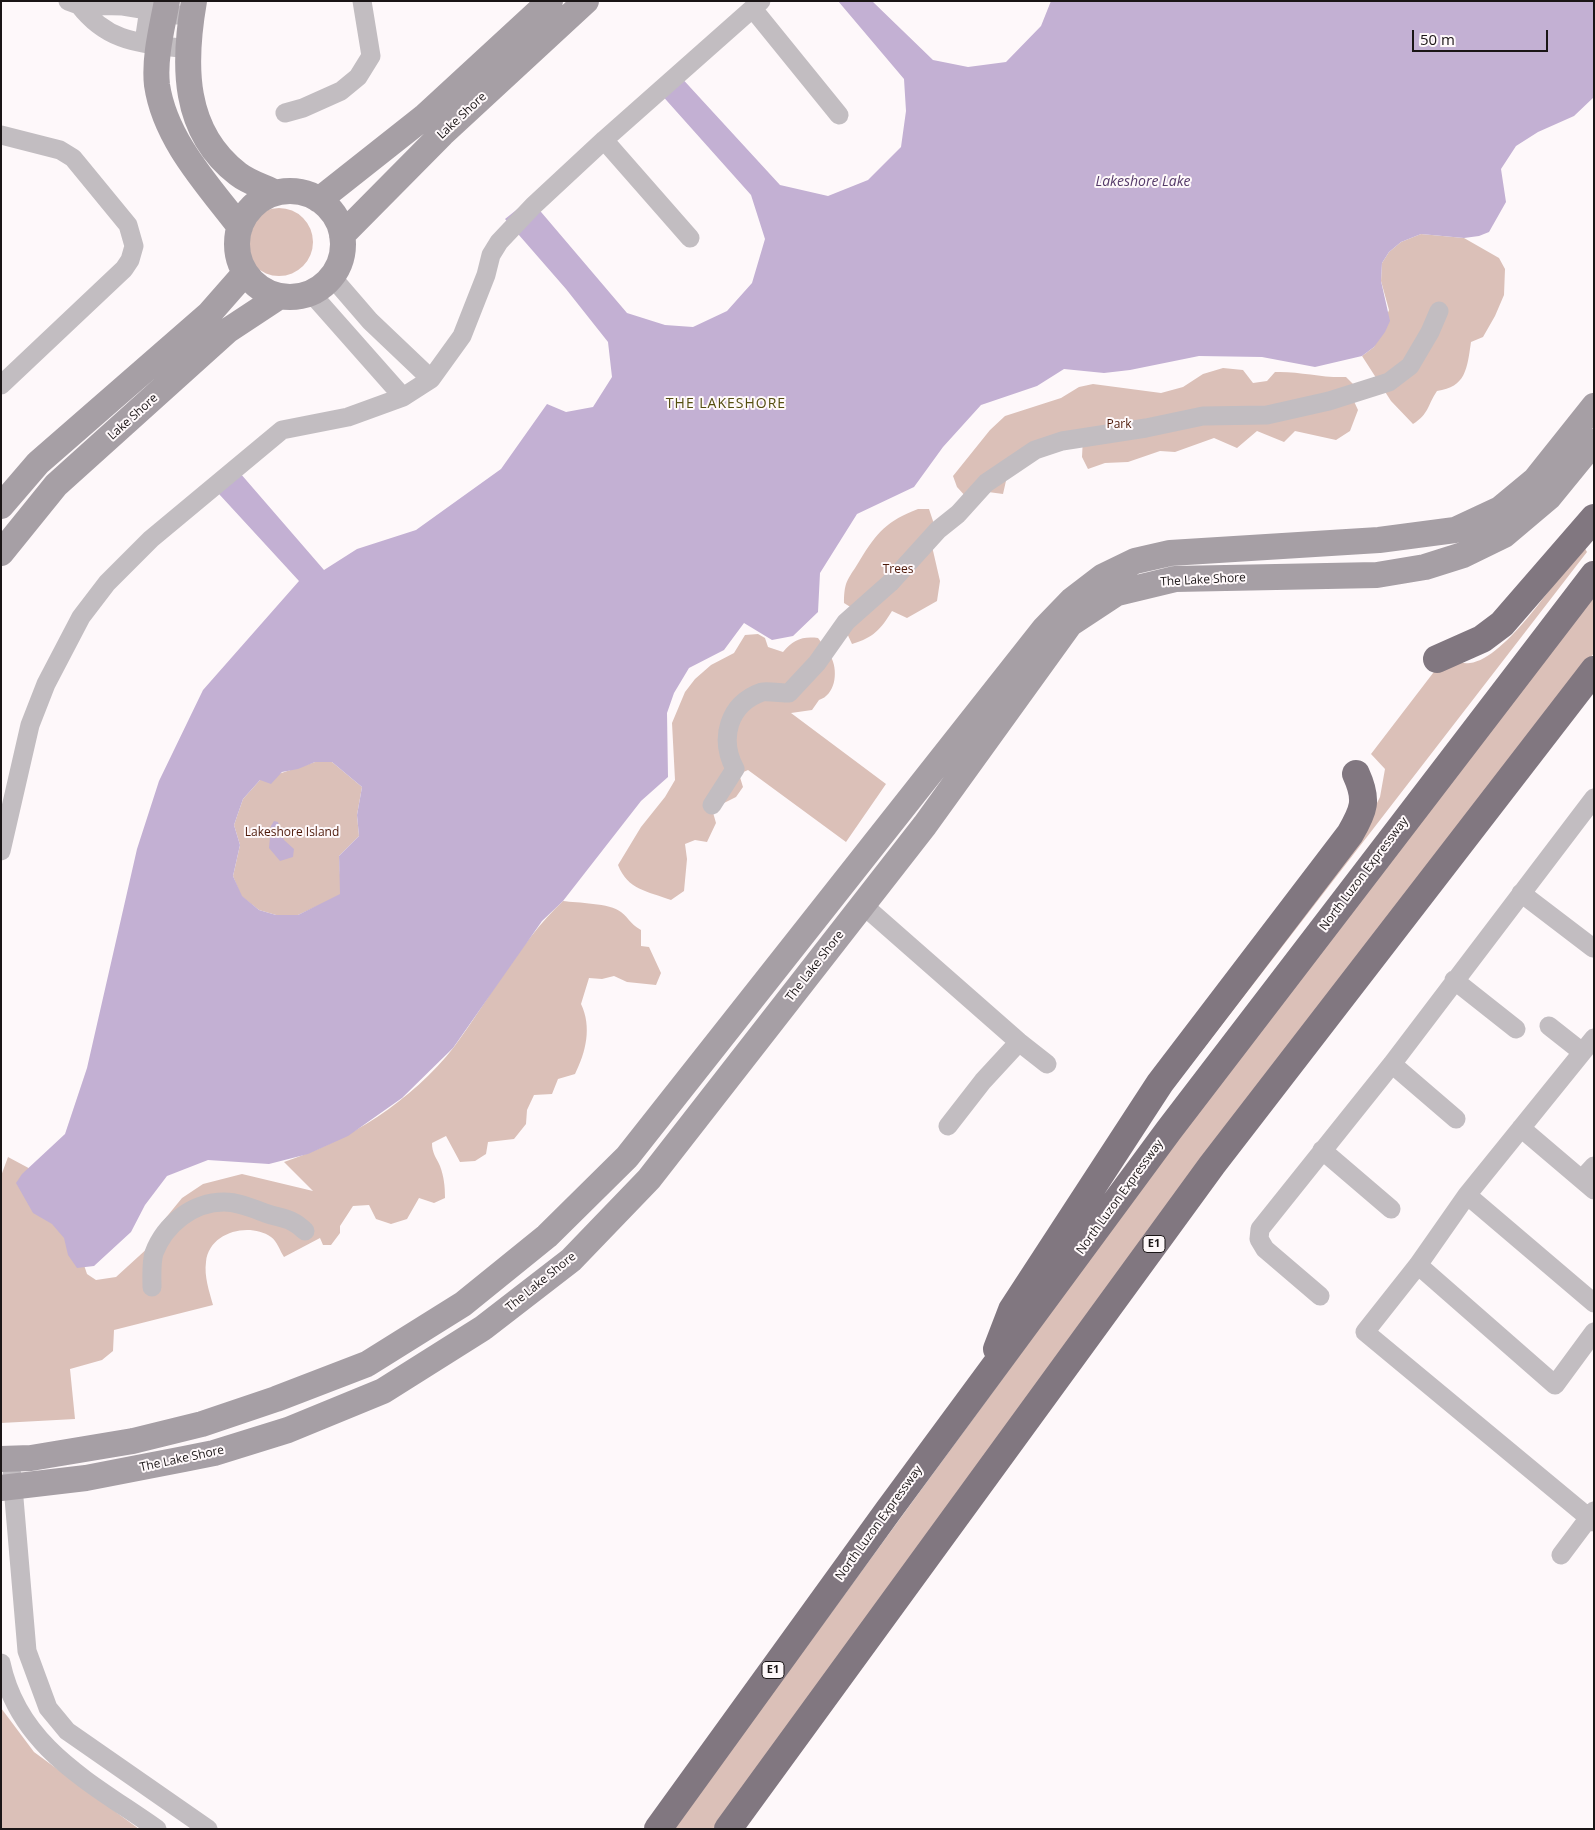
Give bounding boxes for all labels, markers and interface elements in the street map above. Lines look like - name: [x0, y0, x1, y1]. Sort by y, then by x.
- scale bar: [1415, 20, 1551, 52]
- text: 50 m: [1420, 29, 1455, 49]
- street label: Lake Shore: [434, 90, 490, 142]
- water label: Lakeshore Lake: [1095, 174, 1191, 190]
- street label: Lake Shore: [105, 391, 161, 443]
- district label: THE LAKESHORE: [664, 396, 788, 412]
- park label: Park: [1106, 418, 1132, 432]
- park label: Trees: [883, 563, 913, 577]
- street label: The Lake Shore: [1160, 571, 1246, 589]
- street label: North Luzon Expressway: [1317, 814, 1411, 934]
- park label: Lakeshore Island: [245, 826, 339, 840]
- street label: The Lake Shore: [783, 928, 847, 1004]
- street label: North Luzon Expressway: [1074, 1137, 1166, 1257]
- road number: E1: [1143, 1236, 1165, 1252]
- street label: The Lake Shore: [503, 1249, 579, 1315]
- street label: The Lake Shore: [139, 1443, 225, 1475]
- street label: North Luzon Expressway: [833, 1463, 925, 1583]
- road number: E1: [762, 1662, 784, 1678]

